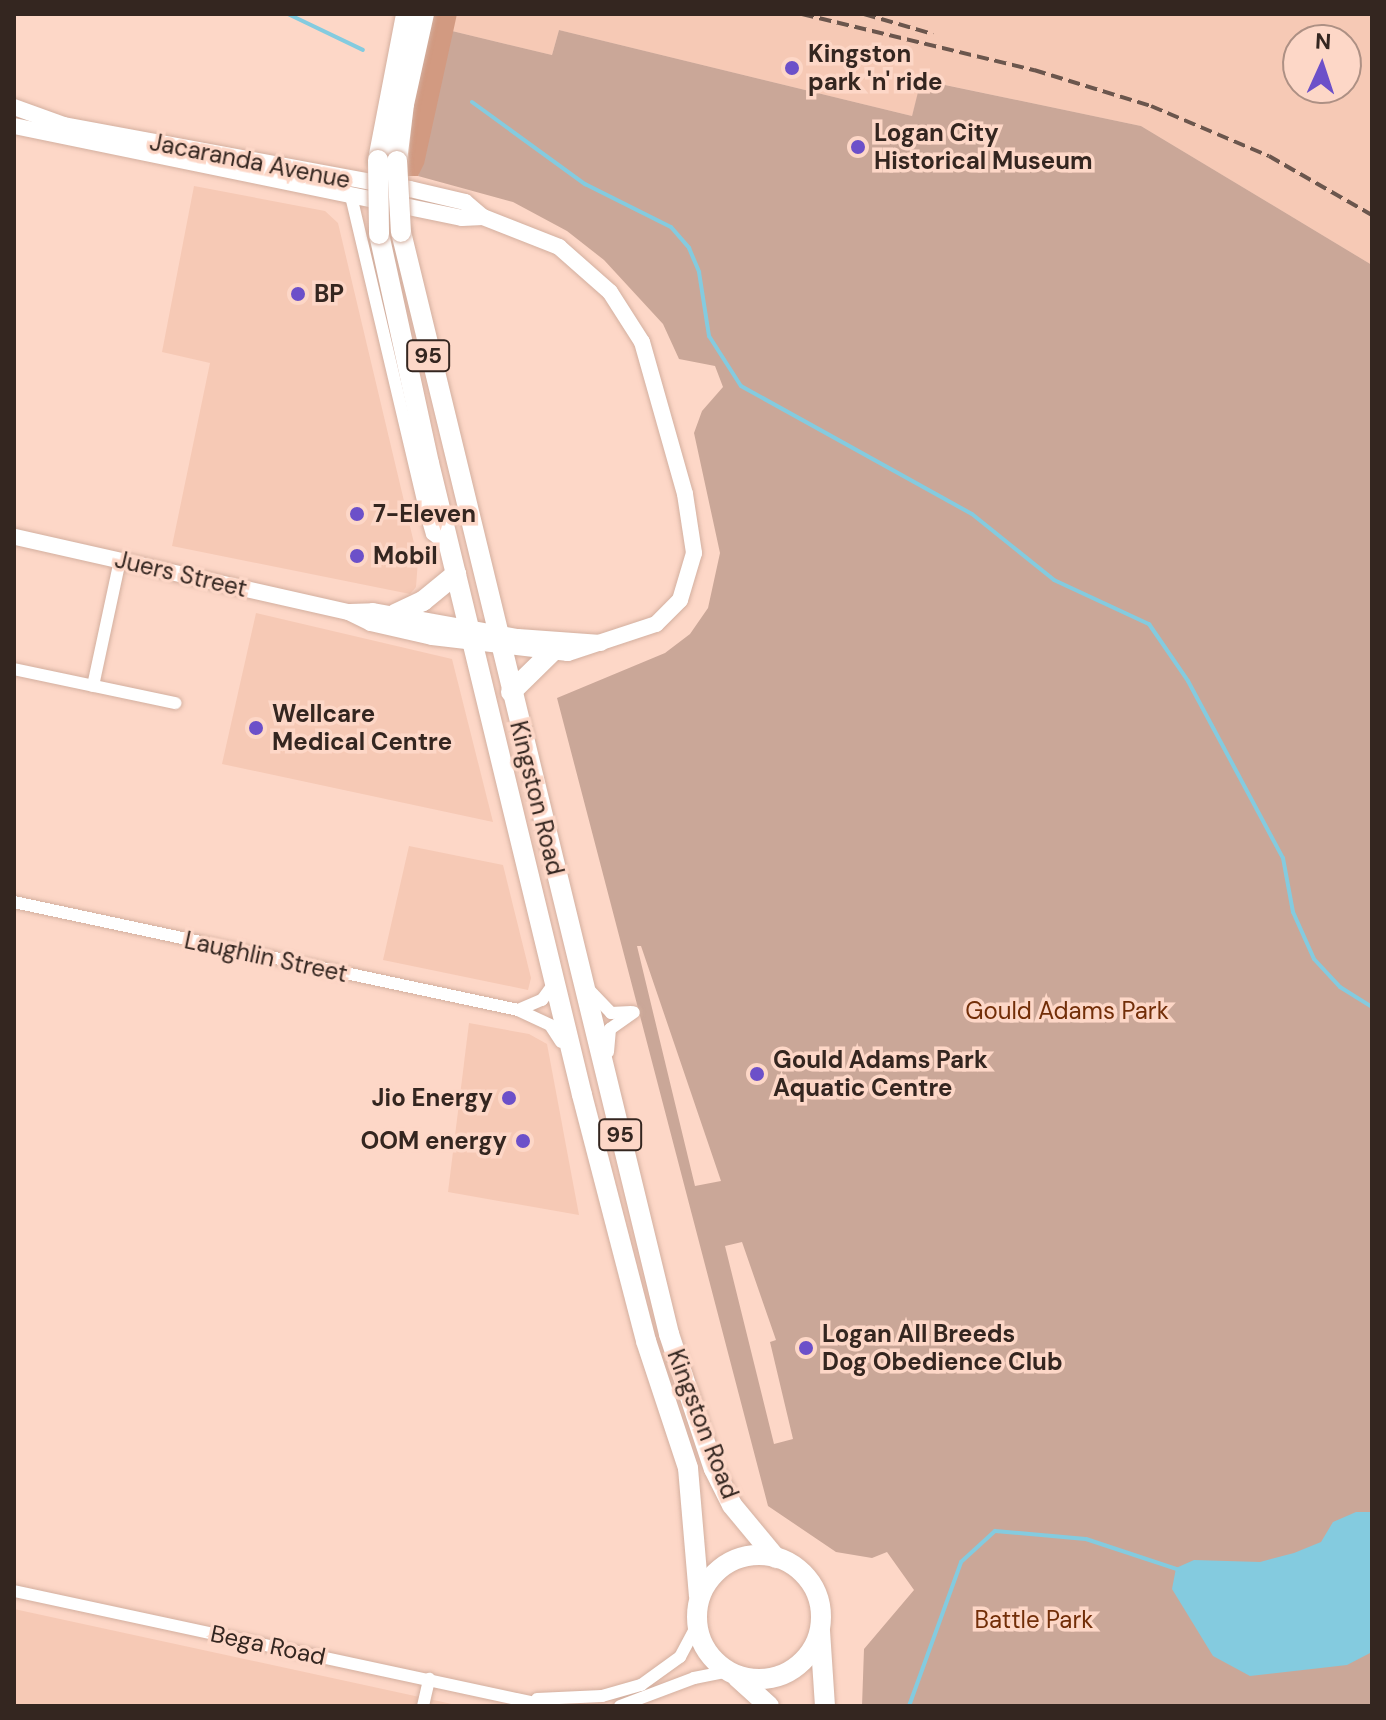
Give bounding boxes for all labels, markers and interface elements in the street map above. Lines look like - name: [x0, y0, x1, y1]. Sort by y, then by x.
- north arrow: [1282, 24, 1362, 104]
- text: N: [1314, 27, 1332, 56]
- place label: Kingston park 'n' ride: [808, 40, 942, 96]
- marker: Kingston park 'n' ride: [783, 59, 801, 77]
- place label: Logan City Historical Museum: [874, 119, 1093, 175]
- street label: Jacaranda Avenue: [147, 127, 353, 195]
- marker: Logan City Historical Museum: [849, 138, 867, 156]
- place label: BP: [314, 280, 344, 308]
- marker: BP: [289, 285, 307, 303]
- road number: 95: [406, 338, 450, 374]
- place label: 7-Eleven: [373, 500, 476, 528]
- marker: 7-Eleven: [348, 505, 366, 523]
- place label: Mobil: [373, 542, 438, 570]
- street label: Juers Street: [112, 545, 250, 603]
- marker: Mobil: [348, 547, 366, 565]
- place label: Wellcare Medical Centre: [272, 700, 452, 756]
- street label: Kingston Road: [504, 718, 570, 878]
- marker: Wellcare Medical Centre: [247, 719, 265, 737]
- street label: Laughlin Street: [182, 926, 350, 988]
- park label: Gould Adams Park: [965, 997, 1169, 1025]
- place label: Gould Adams Park Aquatic Centre: [773, 1046, 988, 1102]
- marker: Gould Adams Park Aquatic Centre: [748, 1065, 766, 1083]
- place label: Jio Energy: [372, 1084, 493, 1112]
- marker: Jio Energy: [500, 1089, 518, 1107]
- road number: 95: [598, 1117, 642, 1153]
- place label: OOM energy: [360, 1127, 507, 1155]
- marker: OOM energy: [514, 1132, 532, 1150]
- place label: Logan All Breeds Dog Obedience Club: [822, 1320, 1063, 1376]
- marker: Logan All Breeds Dog Obedience Club: [797, 1339, 815, 1357]
- street label: Kingston Road: [661, 1345, 745, 1503]
- park label: Battle Park: [975, 1606, 1093, 1634]
- street label: Bega Road: [208, 1619, 328, 1671]

